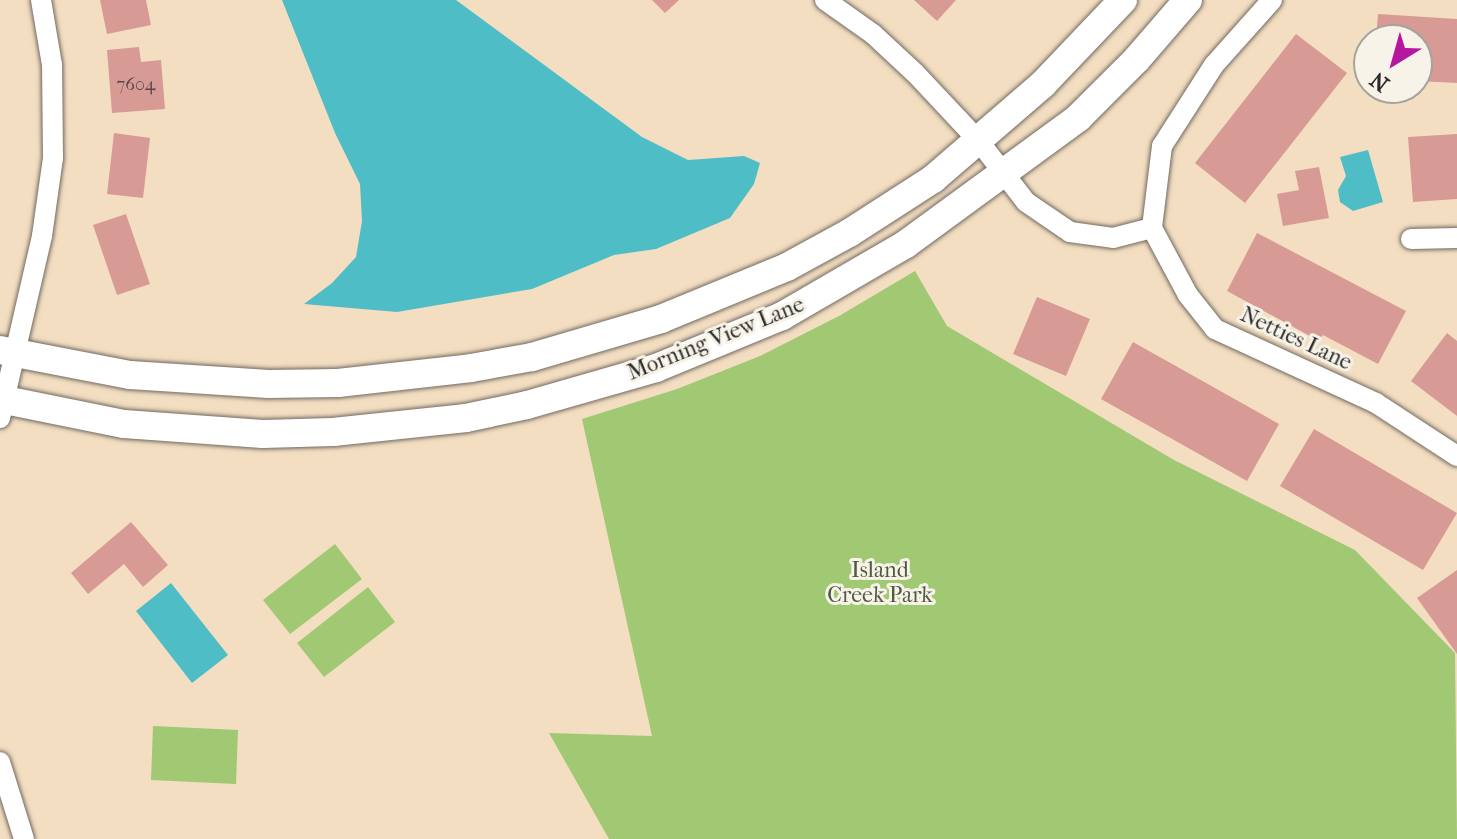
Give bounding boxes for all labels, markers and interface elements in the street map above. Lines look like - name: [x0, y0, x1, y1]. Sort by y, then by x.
- north arrow: [1353, 24, 1433, 104]
- text: N: [1365, 66, 1394, 97]
- house number: 7604: [117, 74, 155, 96]
- street label: Morning View Lane: [624, 292, 808, 386]
- street label: Netties Lane: [1236, 302, 1356, 376]
- park label: Island Creek Park: [827, 557, 933, 608]

